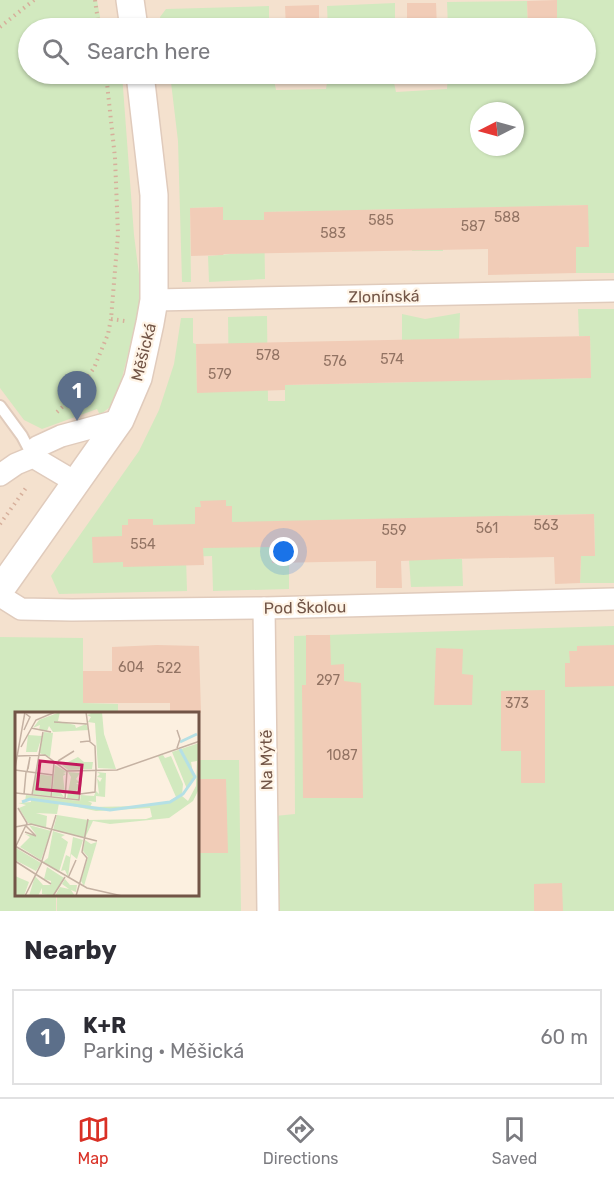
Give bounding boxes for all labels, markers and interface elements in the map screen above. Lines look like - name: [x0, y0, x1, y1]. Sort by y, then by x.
- search box: [18, 18, 596, 84]
- icon: search: [39, 35, 72, 68]
- text: Search here: [87, 38, 210, 65]
- north arrow: [470, 102, 524, 156]
- house number: 588: [494, 209, 520, 226]
- house number: 585: [368, 212, 394, 229]
- house number: 587: [461, 218, 485, 235]
- house number: 583: [320, 225, 346, 242]
- street label: Zlonínská: [348, 286, 420, 307]
- street label: Měšická: [127, 321, 160, 383]
- house number: 578: [256, 347, 280, 364]
- house number: 574: [380, 351, 404, 368]
- house number: 576: [323, 353, 347, 370]
- house number: 579: [208, 366, 232, 383]
- pin: 1: [58, 372, 97, 421]
- house number: 563: [533, 517, 559, 534]
- house number: 561: [476, 520, 498, 537]
- house number: 559: [382, 522, 406, 539]
- house number: 554: [130, 536, 156, 553]
- your location: [269, 537, 298, 566]
- street label: Pod Školou: [264, 596, 346, 618]
- house number: 604: [118, 659, 144, 676]
- house number: 522: [157, 660, 181, 677]
- house number: 297: [316, 672, 340, 689]
- house number: 373: [505, 695, 529, 712]
- inset map: [15, 712, 200, 896]
- street label: Na Mýtě: [256, 729, 277, 790]
- house number: 1087: [327, 747, 357, 764]
- text: Nearby: [24, 935, 117, 966]
- text: K+R: [83, 1012, 126, 1039]
- text: 1: [41, 1025, 50, 1049]
- text: 60 m: [541, 1025, 588, 1049]
- text: Parking · Měšická: [83, 1039, 244, 1063]
- tab: Map: [77, 1113, 110, 1168]
- tab: Directions: [263, 1113, 339, 1168]
- tab: Saved: [492, 1113, 537, 1168]

